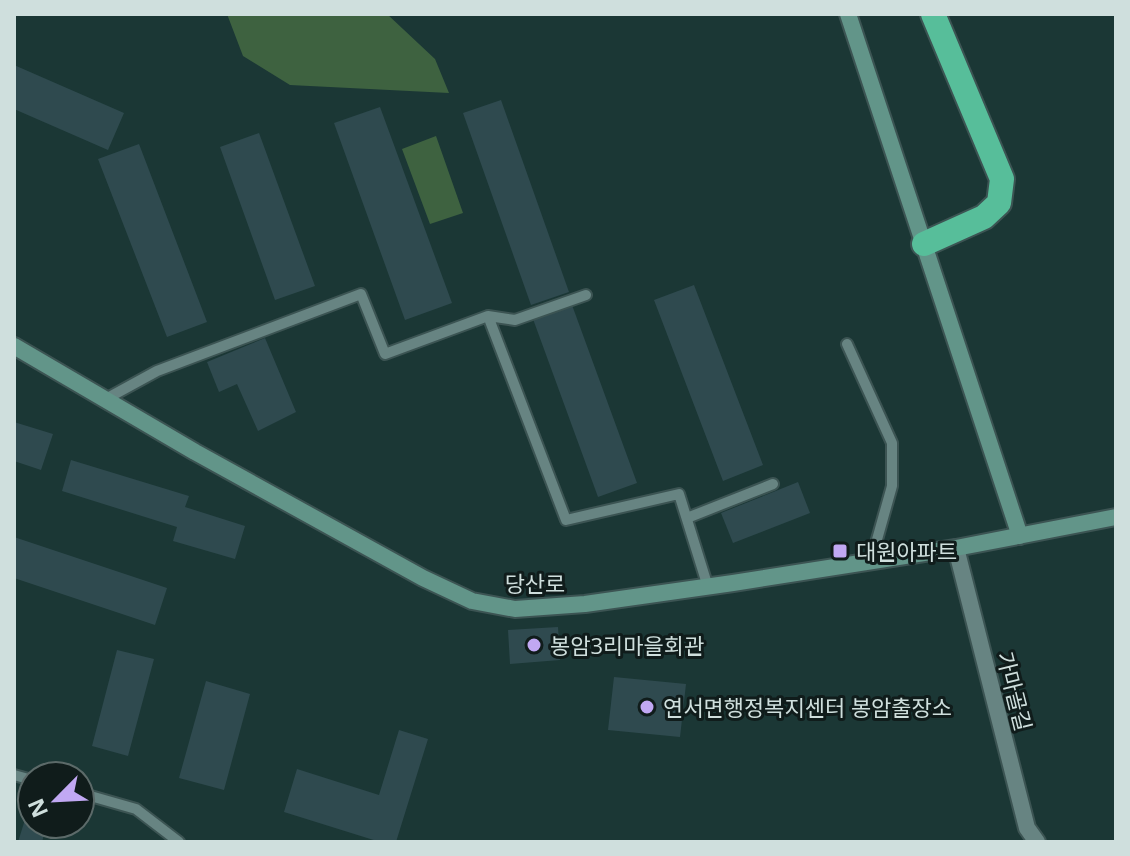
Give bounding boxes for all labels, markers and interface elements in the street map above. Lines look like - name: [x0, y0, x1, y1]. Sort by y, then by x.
- place label: 대원아파트: [856, 536, 957, 566]
- marker: 대원아파트: [831, 542, 849, 560]
- street label: 당산로: [505, 568, 565, 598]
- place label: 봉암3리마을회관: [550, 630, 704, 660]
- marker: 봉암3리마을회관: [525, 636, 543, 654]
- street label: 가마골길: [991, 648, 1039, 734]
- place label: 연서면행정복지센터 봉암출장소: [663, 692, 952, 722]
- marker: 연서면행정복지센터 봉암출장소: [638, 698, 656, 716]
- north arrow: [16, 760, 96, 840]
- text: N: [19, 794, 54, 823]

